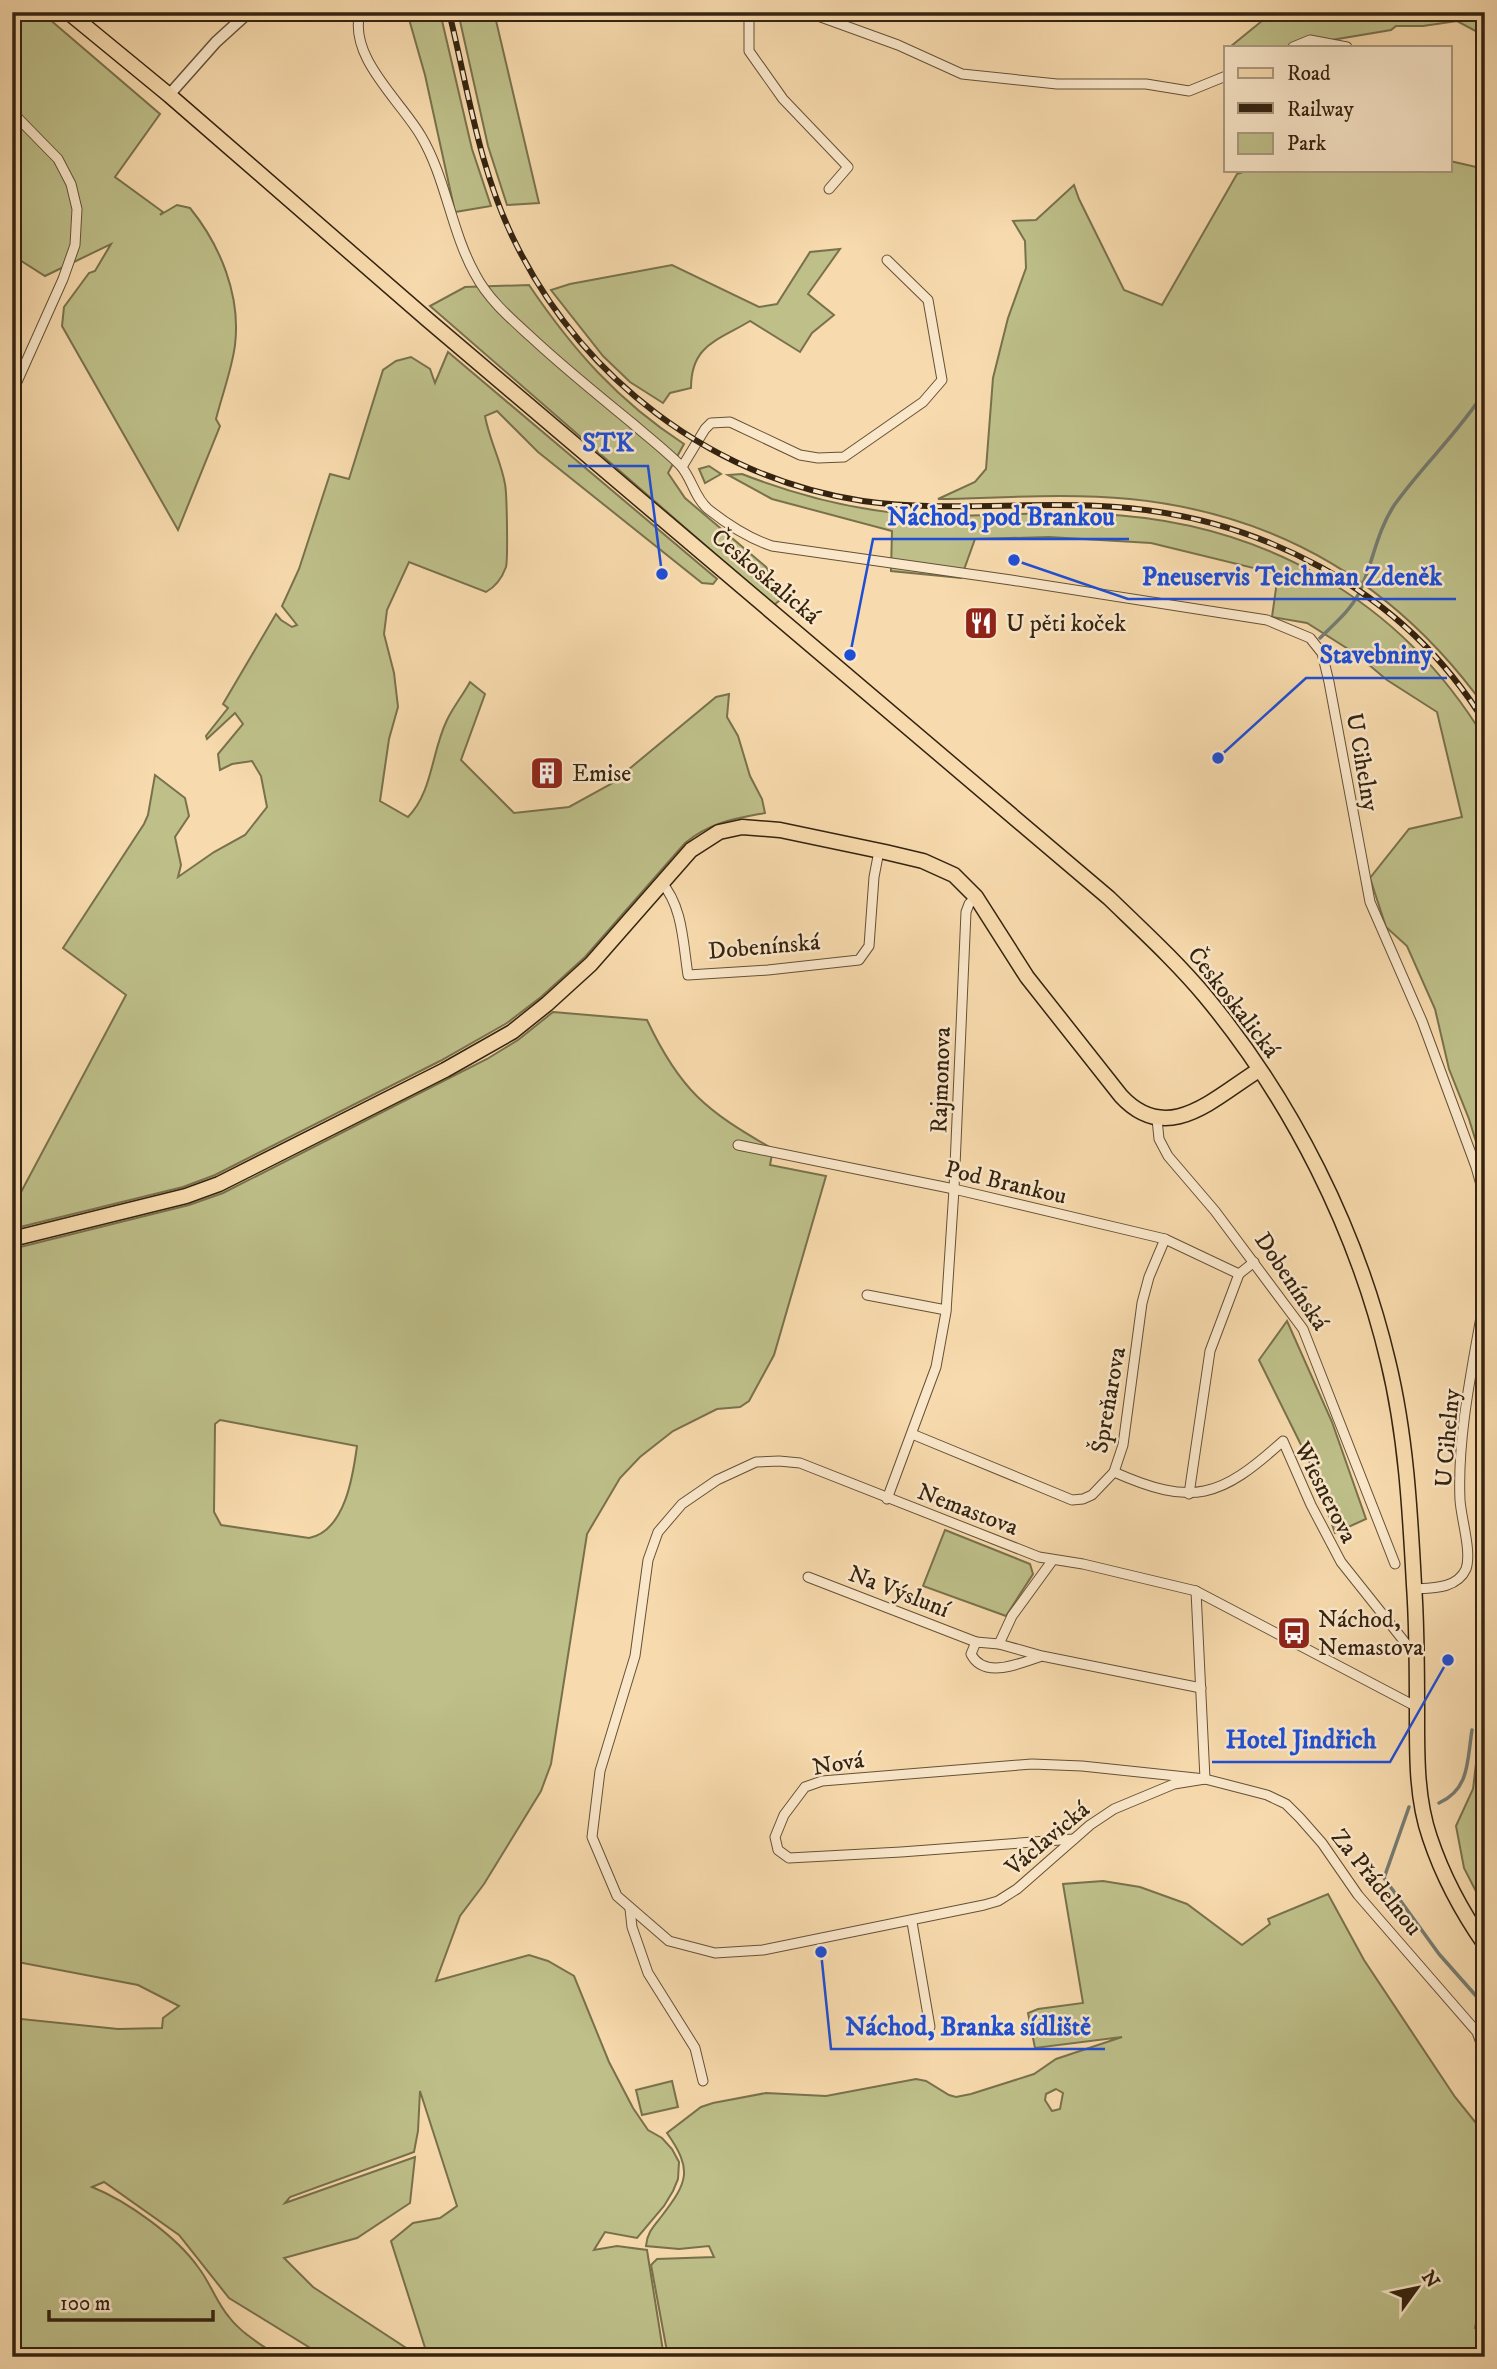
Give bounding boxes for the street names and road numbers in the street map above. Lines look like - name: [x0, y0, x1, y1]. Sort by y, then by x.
- street label: Českoskalická: [705, 522, 827, 632]
- street label: U Cihelny: [1339, 711, 1386, 814]
- street label: Dobenínská: [707, 927, 822, 967]
- street label: Českoskalická: [1180, 940, 1287, 1065]
- street label: Rajmonova: [924, 1026, 958, 1134]
- street label: Pod Brankou: [942, 1154, 1070, 1212]
- street label: Dobenínská: [1247, 1227, 1335, 1337]
- street label: Špreňarova: [1084, 1344, 1133, 1456]
- street label: U Cihelny: [1429, 1387, 1467, 1489]
- street label: Wiesnerova: [1286, 1436, 1364, 1549]
- street label: Nemastova: [913, 1477, 1023, 1543]
- street label: Na Výsluní: [844, 1559, 955, 1626]
- street label: Nová: [810, 1745, 867, 1783]
- street label: Václavická: [999, 1794, 1096, 1883]
- street label: Za Přádelnou: [1324, 1823, 1428, 1942]

